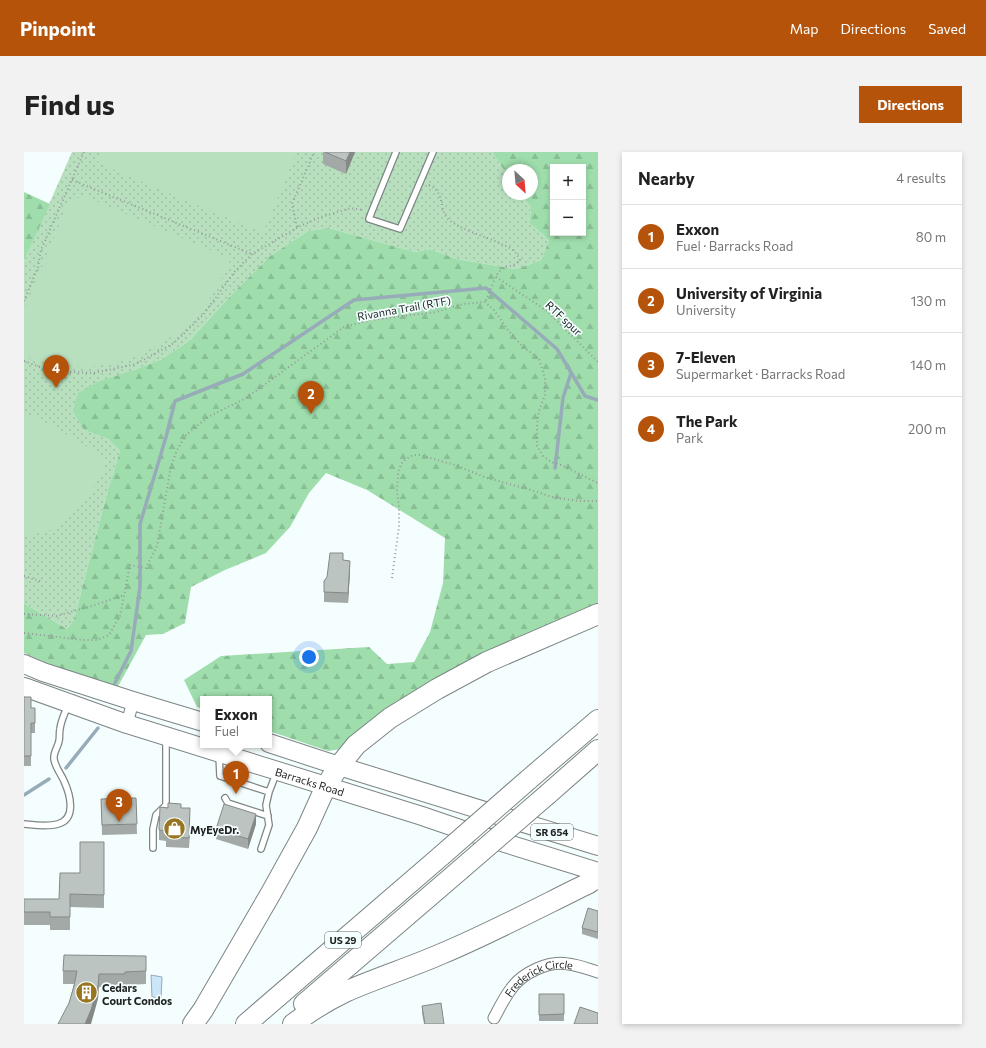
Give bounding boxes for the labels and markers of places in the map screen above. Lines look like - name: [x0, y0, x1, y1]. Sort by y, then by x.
- pin: 4: [43, 355, 69, 388]
- pin: 2: [298, 381, 324, 414]
- pin: 1: [223, 761, 249, 794]
- pin: 3: [106, 789, 132, 822]
- shop icon: MyEyeDr.: [161, 816, 187, 842]
- place label: MyEyeDr.: [190, 823, 239, 836]
- building icon: Cedars Court Condos: [74, 980, 100, 1006]
- place label: Cedars Court Condos: [102, 981, 172, 1007]

